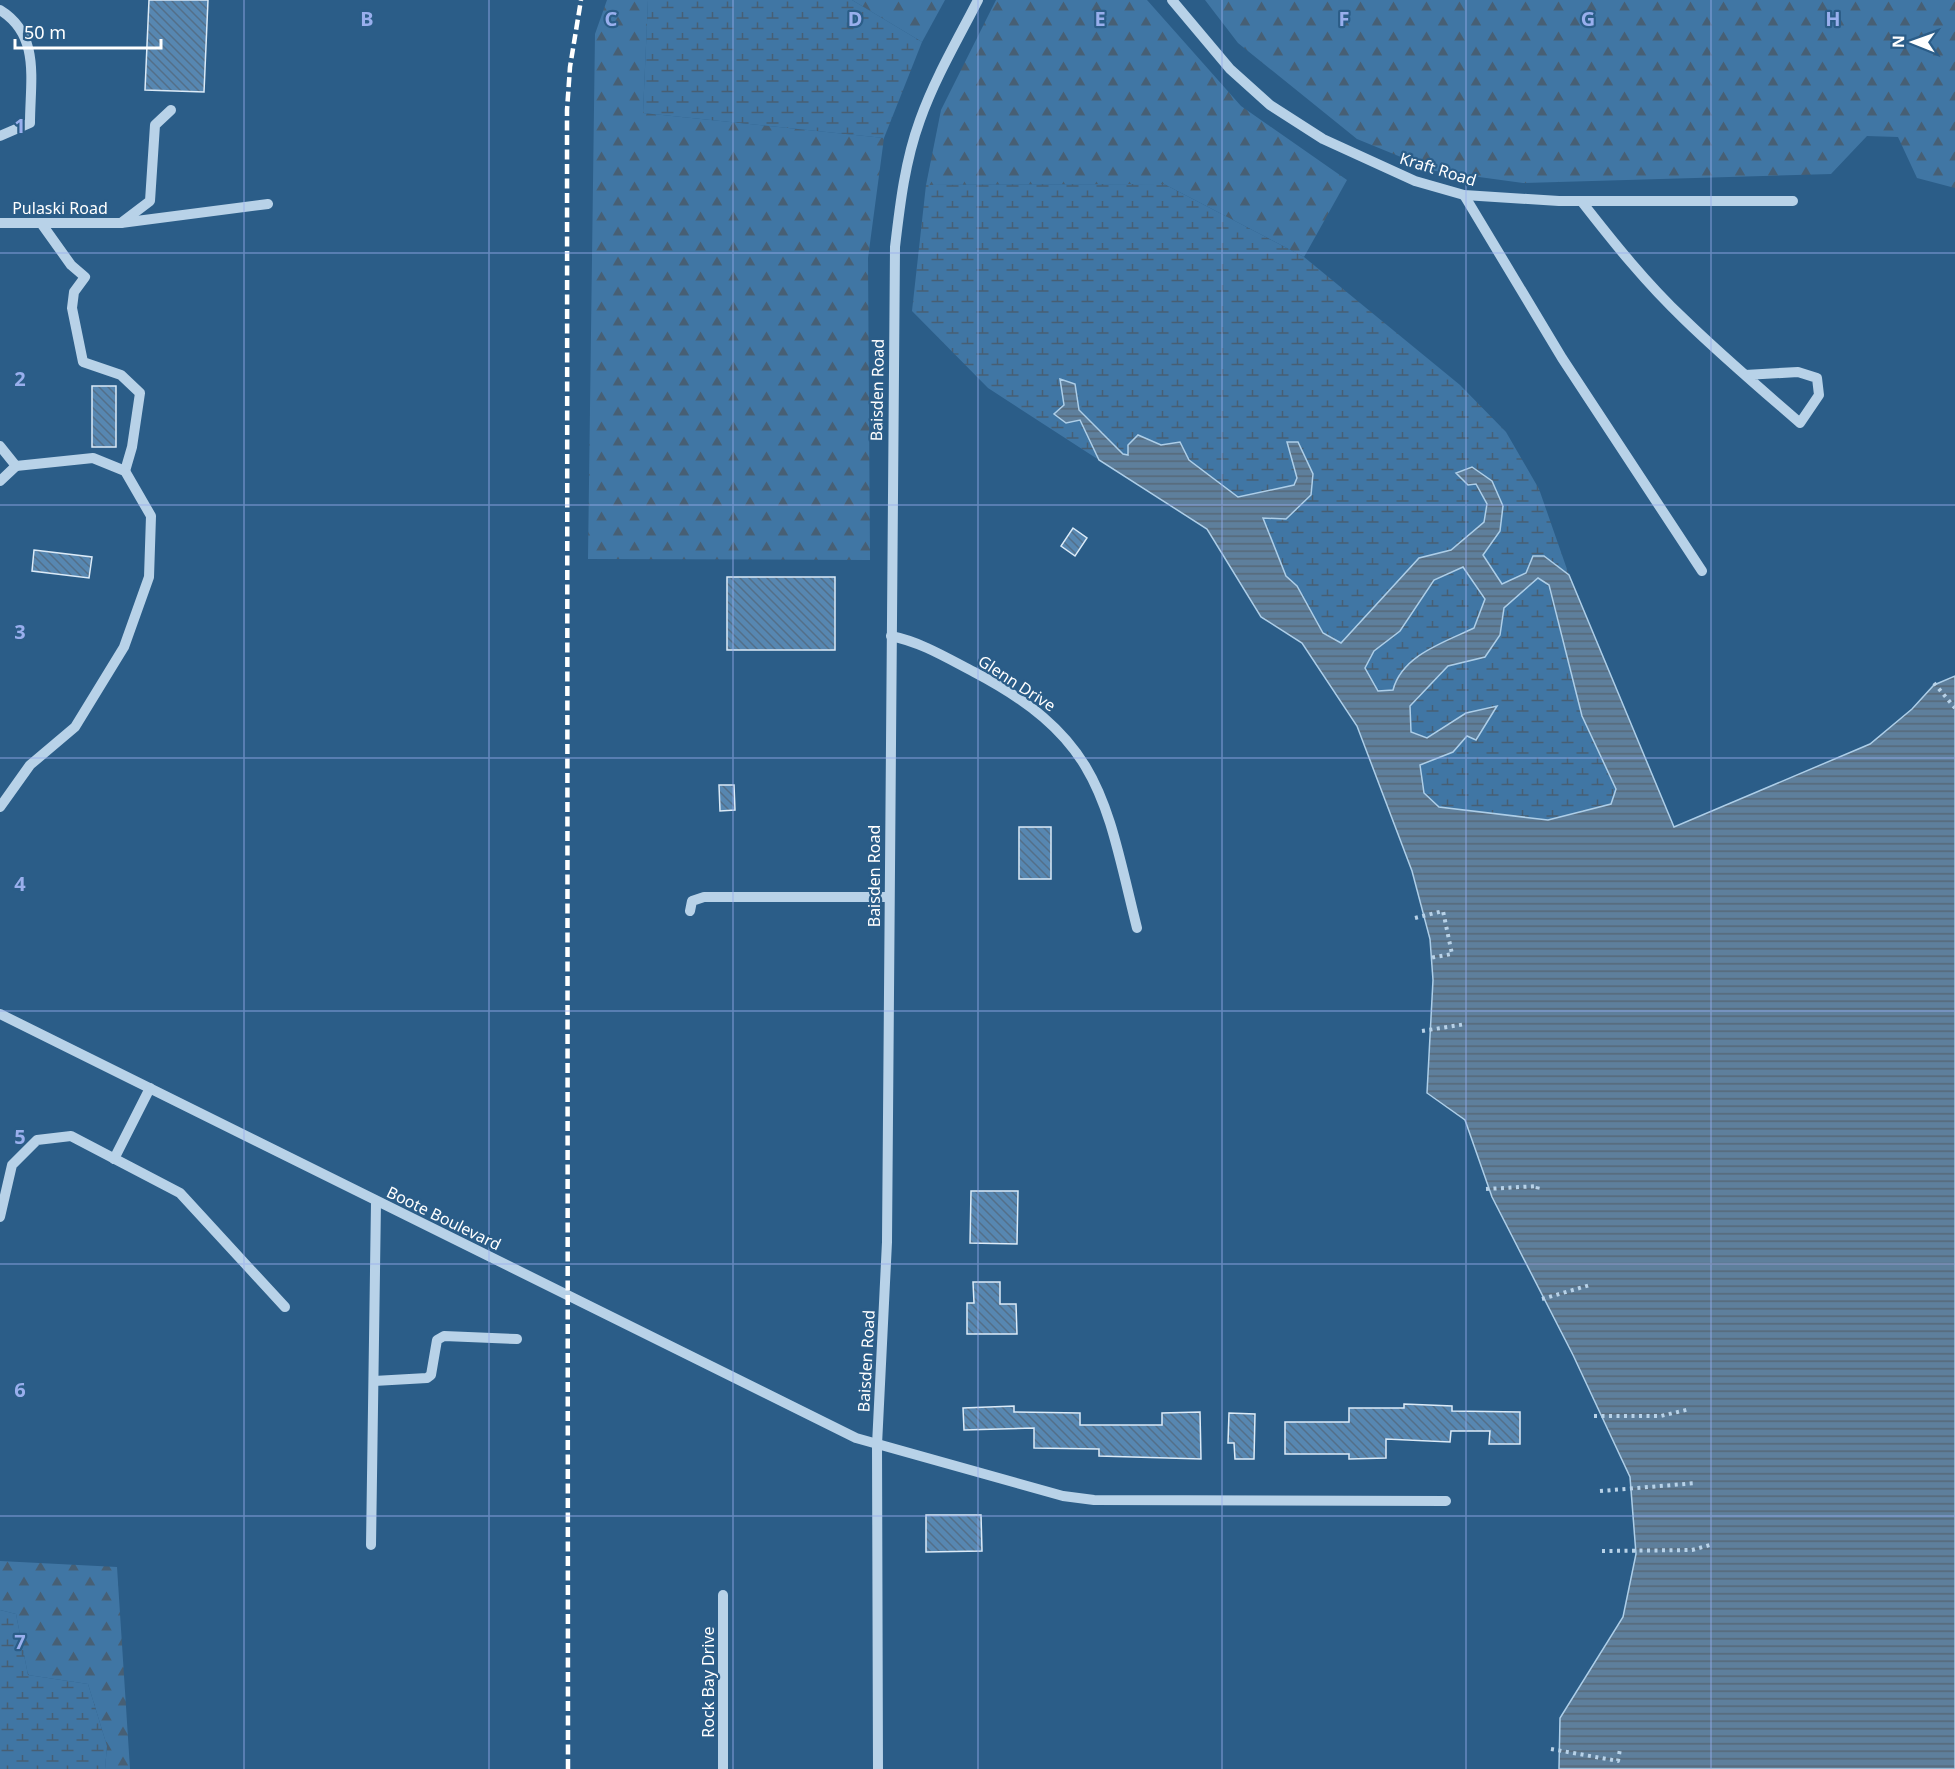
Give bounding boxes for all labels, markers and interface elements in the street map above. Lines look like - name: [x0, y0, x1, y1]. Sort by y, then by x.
- text: B: [360, 5, 374, 32]
- text: C: [605, 5, 618, 32]
- text: D: [848, 5, 862, 32]
- text: E: [1094, 5, 1106, 32]
- text: F: [1339, 5, 1349, 32]
- text: G: [1581, 5, 1595, 32]
- text: H: [1825, 5, 1841, 32]
- scale bar: [15, 12, 160, 50]
- north arrow: [1883, 12, 1943, 72]
- text: 50 m: [24, 20, 66, 44]
- text: N: [1887, 35, 1909, 48]
- text: 1: [14, 112, 26, 139]
- street label: Kraft Road: [1397, 147, 1479, 191]
- street label: Pulaski Road: [12, 197, 108, 219]
- street label: Baisden Road: [865, 339, 889, 441]
- text: 2: [14, 365, 26, 392]
- text: 3: [14, 618, 26, 645]
- street label: Glenn Drive: [974, 650, 1060, 716]
- street label: Baisden Road: [863, 825, 885, 927]
- text: 4: [14, 870, 26, 897]
- text: 5: [14, 1123, 26, 1150]
- street label: Boote Boulevard: [383, 1181, 505, 1255]
- street label: Baisden Road: [852, 1309, 880, 1413]
- text: 6: [14, 1376, 26, 1403]
- street label: Rock Bay Drive: [697, 1626, 719, 1738]
- text: 7: [14, 1628, 26, 1655]

